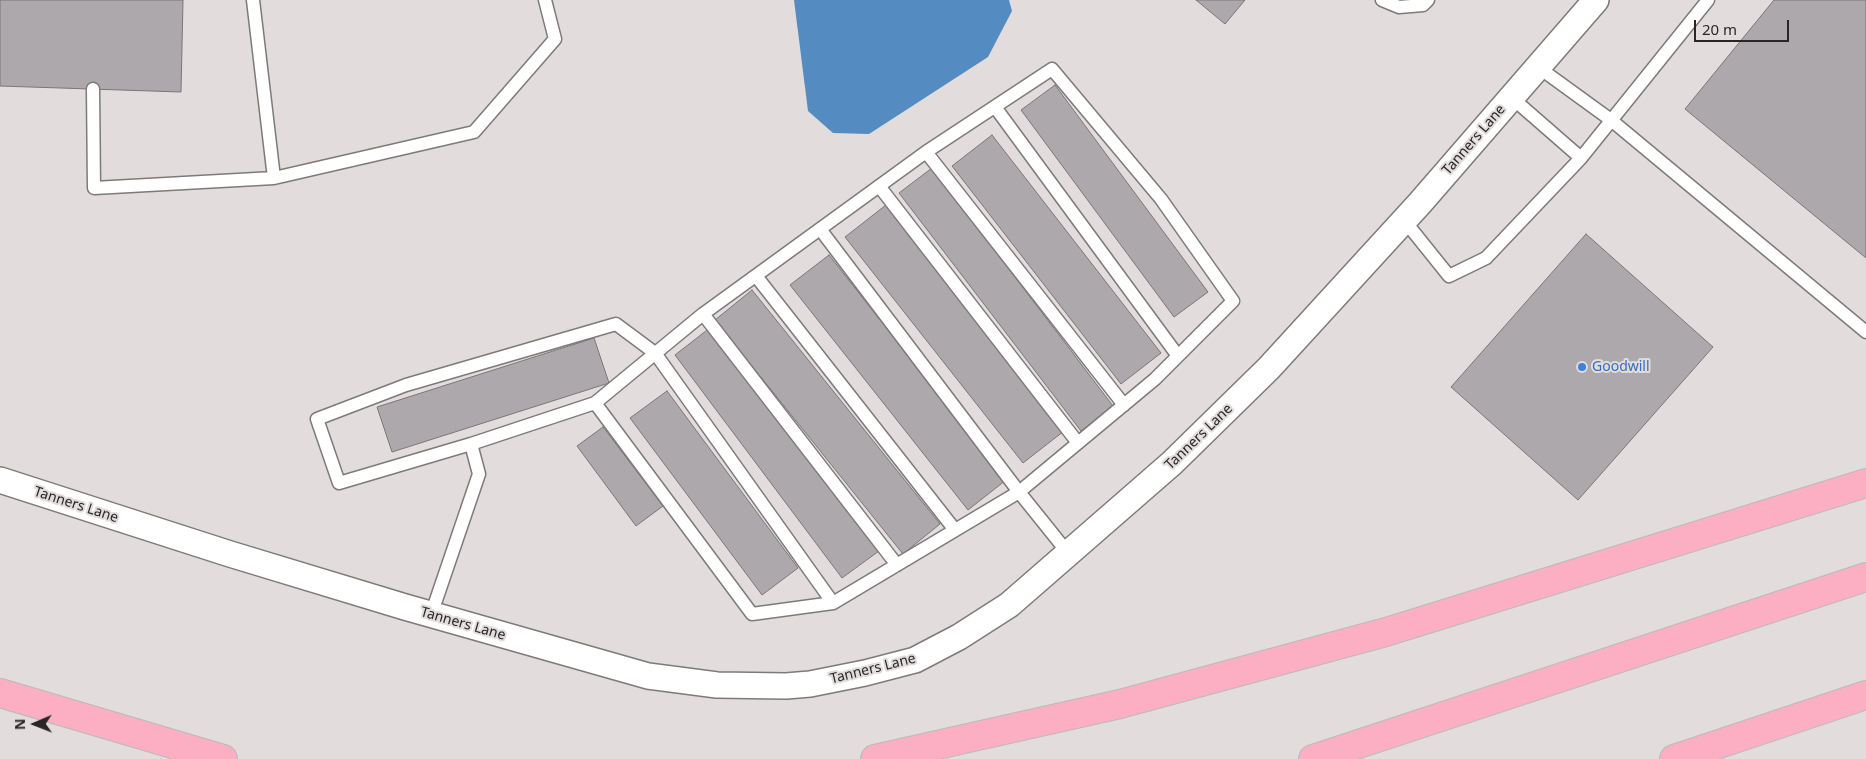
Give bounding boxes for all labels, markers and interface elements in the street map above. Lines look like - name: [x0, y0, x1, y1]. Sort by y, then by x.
- scale bar: [1696, 10, 1791, 42]
- text: 20 m: [1702, 19, 1737, 39]
- street label: Tanners Lane: [1439, 101, 1509, 179]
- place label: Goodwill: [1592, 359, 1650, 375]
- marker: Goodwill: [1576, 361, 1588, 373]
- street label: Tanners Lane: [1162, 401, 1236, 473]
- street label: Tanners Lane: [32, 483, 120, 527]
- street label: Tanners Lane: [419, 604, 507, 644]
- street label: Tanners Lane: [828, 650, 918, 688]
- north arrow: [10, 699, 60, 749]
- text: N: [10, 718, 29, 730]

